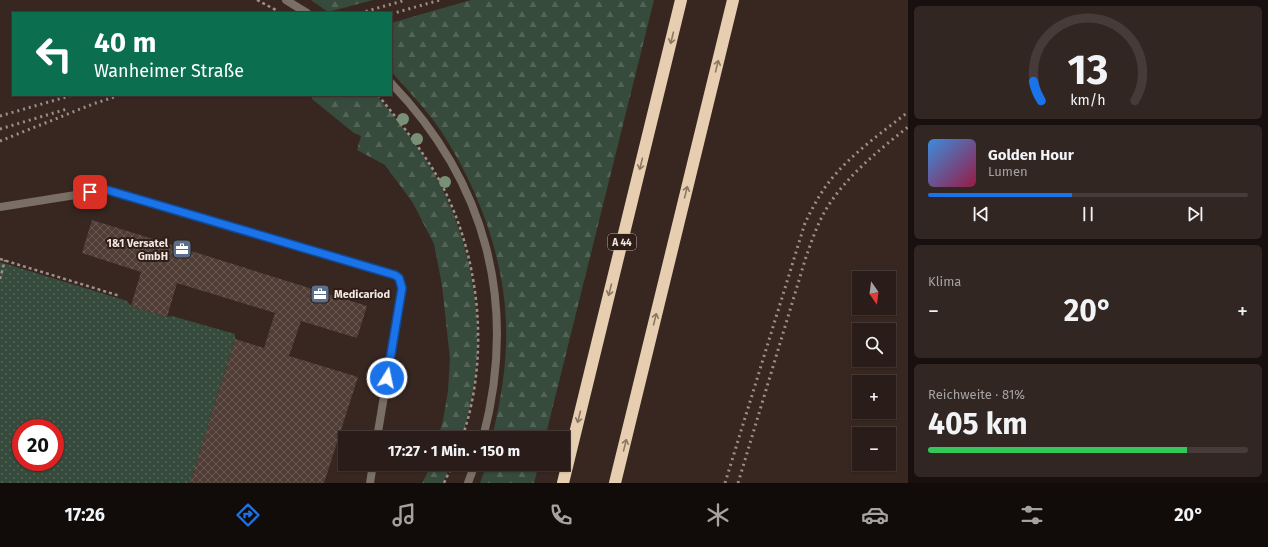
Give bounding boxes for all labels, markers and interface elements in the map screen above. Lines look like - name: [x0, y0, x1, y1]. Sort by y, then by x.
- text: 40 m: [94, 26, 157, 59]
- icon: left: [28, 28, 80, 80]
- one-way arrow: [668, 31, 676, 44]
- text: 13: [1068, 44, 1108, 94]
- text: Wanheimer Straße: [94, 60, 244, 82]
- one-way arrow: [713, 60, 721, 73]
- text: km/h: [1070, 91, 1106, 108]
- text: Golden Hour: [988, 146, 1074, 164]
- one-way arrow: [637, 157, 645, 170]
- text: Lumen: [988, 164, 1028, 179]
- pin: [73, 175, 107, 209]
- icon: arrive: [79, 181, 101, 203]
- one-way arrow: [683, 186, 690, 199]
- icon: previous: [970, 203, 992, 225]
- icon: pause: [1077, 203, 1099, 225]
- icon: next: [1184, 203, 1206, 225]
- road number: A 44: [608, 234, 636, 250]
- place label: 1&1 Versatel GmbH: [107, 237, 169, 263]
- office icon: 1&1 Versatel GmbH: [171, 238, 193, 260]
- north arrow: [852, 271, 896, 315]
- map controls: [852, 271, 896, 471]
- text: Klima: [928, 274, 961, 289]
- office icon: Medicariod: [309, 283, 331, 305]
- one-way arrow: [606, 284, 614, 297]
- place label: Medicariod: [334, 288, 390, 301]
- text: 20°: [1064, 293, 1112, 329]
- text: −: [928, 298, 939, 325]
- text: +: [1237, 298, 1248, 325]
- one-way arrow: [652, 313, 660, 326]
- button: search: [852, 323, 896, 367]
- position arrow: [366, 357, 408, 399]
- button: +: [852, 375, 896, 419]
- text: Reichweite · 81%: [928, 387, 1025, 402]
- text: 405 km: [928, 406, 1028, 442]
- one-way arrow: [575, 410, 583, 423]
- speed limit sign: 20: [12, 419, 64, 471]
- button: −: [852, 427, 896, 471]
- one-way arrow: [621, 439, 629, 452]
- text: 17:27 · 1 Min. · 150 m: [388, 442, 520, 460]
- icon: directions: [234, 501, 262, 529]
- icon: music: [390, 501, 418, 529]
- icon: phone: [547, 501, 575, 529]
- icon: climate: [704, 501, 732, 529]
- icon: car: [861, 501, 889, 529]
- icon: filters: [1018, 501, 1046, 529]
- text: 17:26: [64, 504, 105, 526]
- text: 20°: [1174, 504, 1204, 526]

